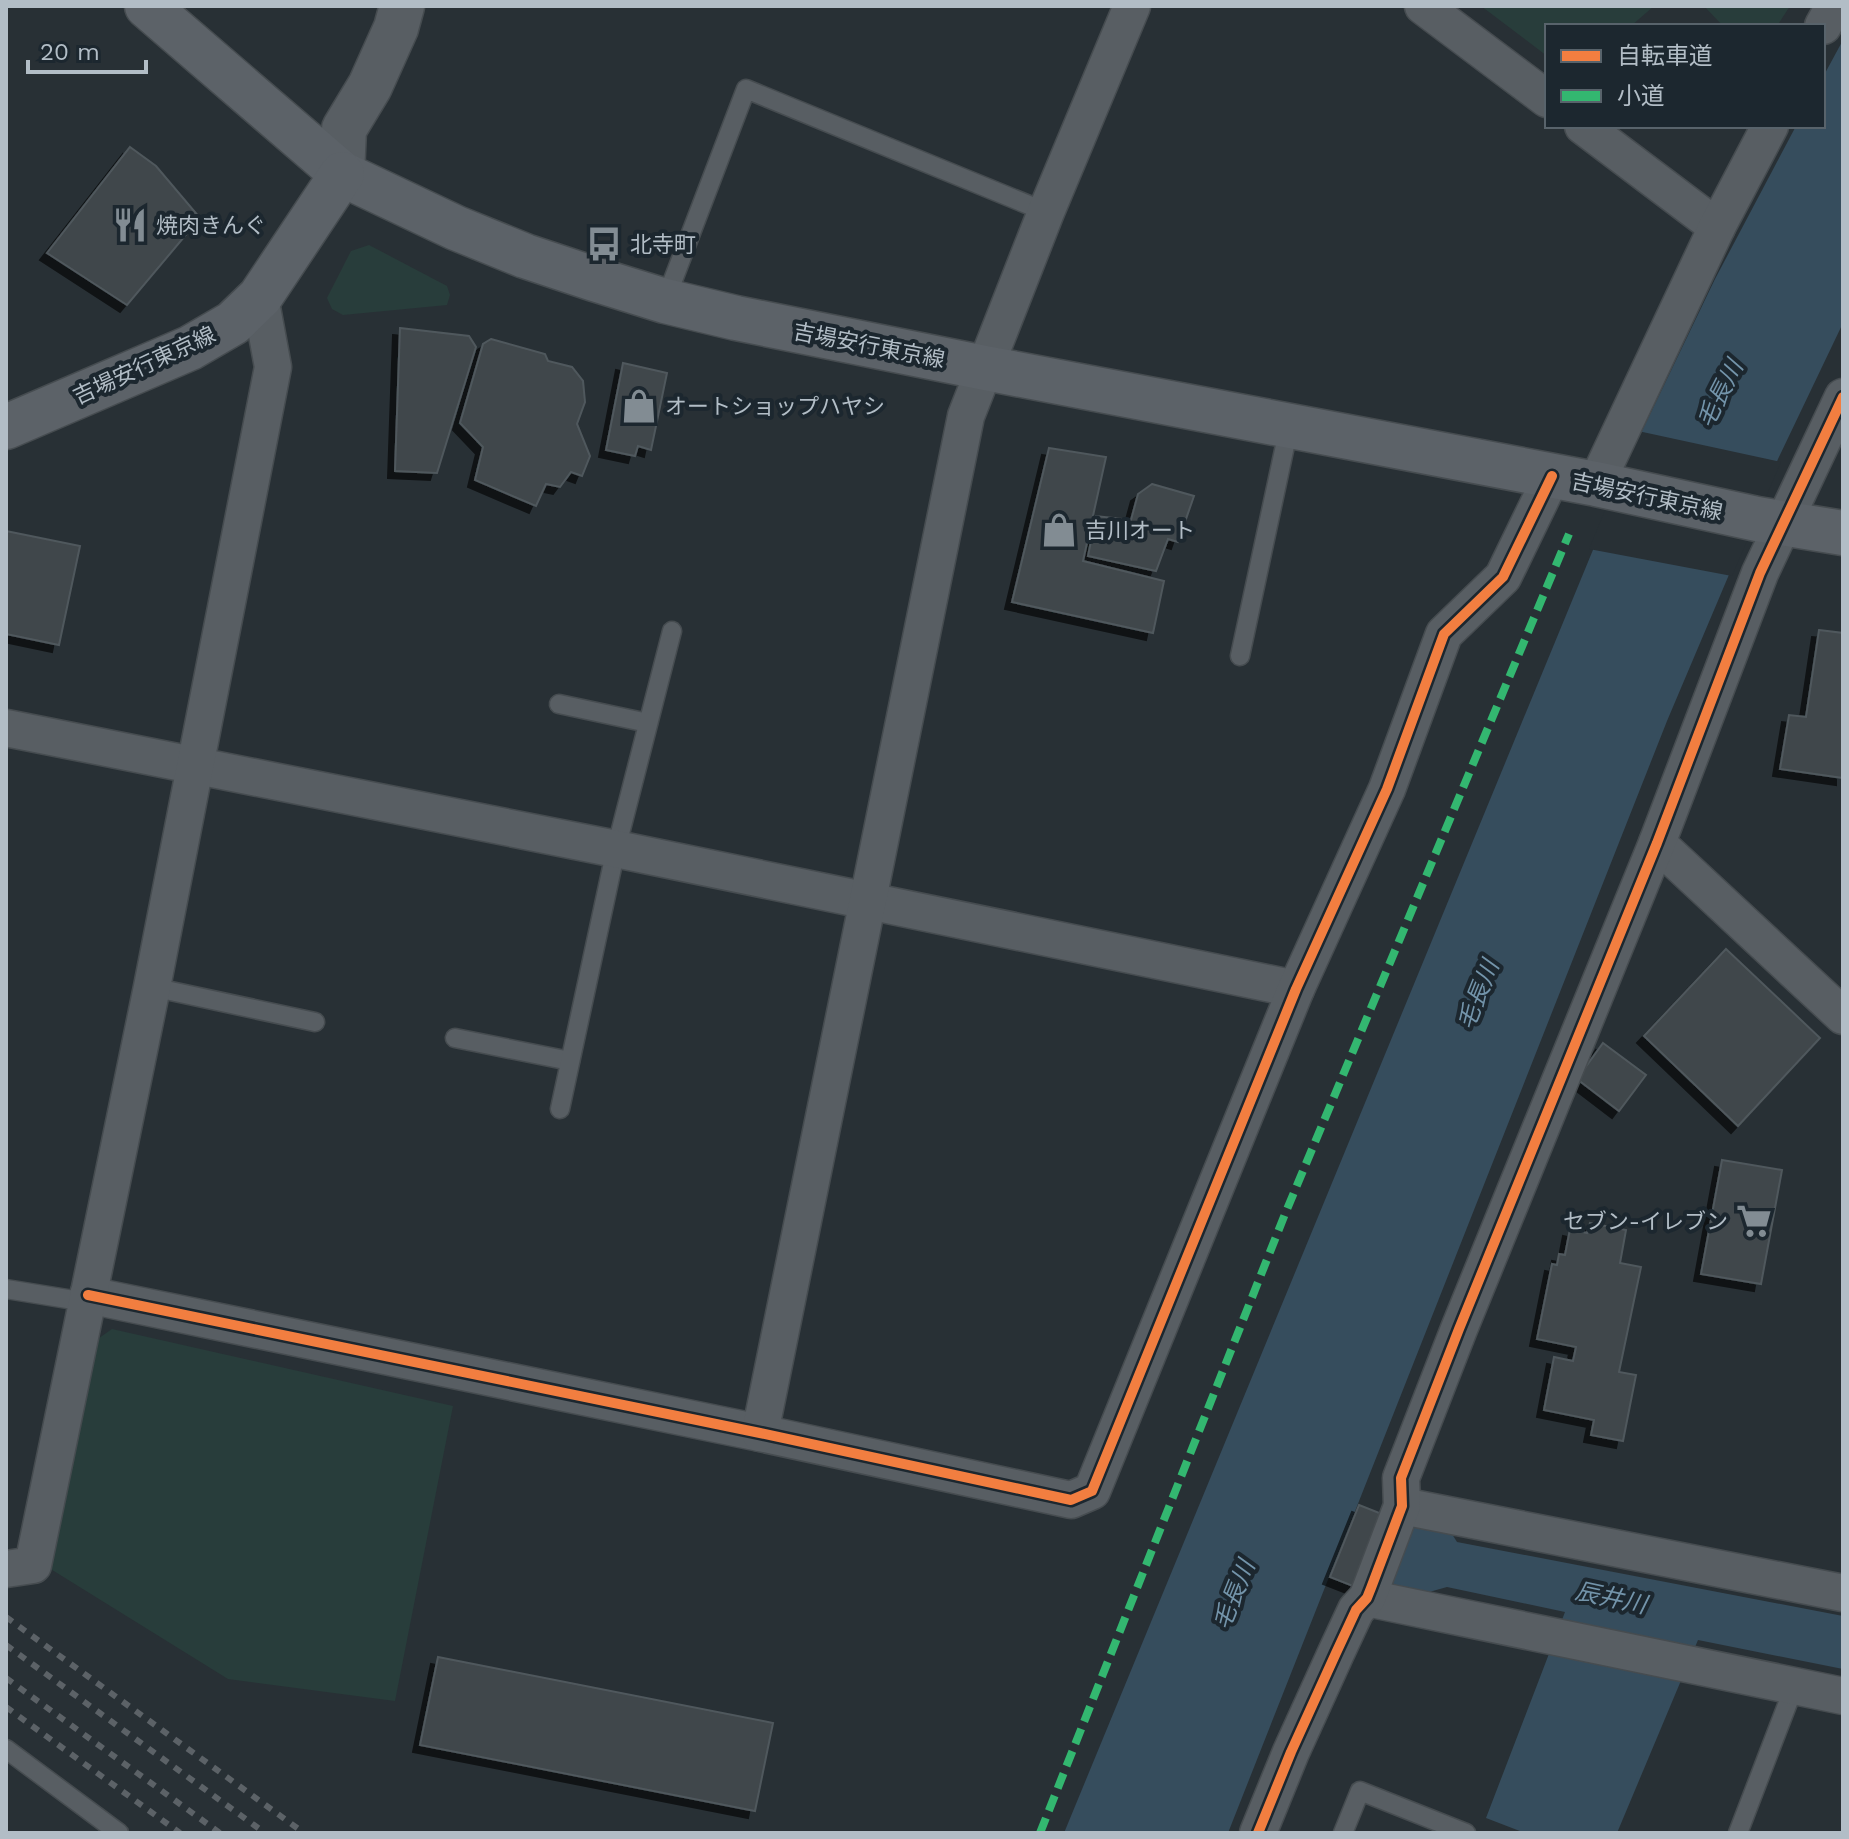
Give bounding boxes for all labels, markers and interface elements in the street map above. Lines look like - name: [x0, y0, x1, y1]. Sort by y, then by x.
- scale bar: [28, 24, 146, 74]
- legend: [1545, 24, 1825, 128]
- text: 20 m: [40, 38, 100, 66]
- text: 自転車道: [1617, 42, 1713, 70]
- text: 小道: [1617, 82, 1665, 110]
- restaurant icon: 焼肉きんぐ: [111, 206, 149, 244]
- place label: 焼肉きんぐ: [156, 213, 266, 238]
- bus stop icon: 北寺町: [585, 225, 623, 263]
- place label: 北寺町: [630, 232, 696, 257]
- street label: 吉場安行東京線: [791, 319, 947, 372]
- street label: 吉場安行東京線: [69, 322, 219, 409]
- water label: 毛長川: [1691, 353, 1750, 432]
- shop icon: オートショップハヤシ: [620, 387, 658, 425]
- place label: オートショップハヤシ: [665, 394, 885, 419]
- street label: 吉場安行東京線: [1569, 468, 1725, 525]
- shop icon: 吉川オート: [1040, 511, 1078, 549]
- place label: 吉川オート: [1085, 518, 1195, 543]
- water label: 毛長川: [1452, 954, 1506, 1034]
- supermarket icon: セブン-イレブン: [1735, 1202, 1773, 1240]
- place label: セブン-イレブン: [1563, 1209, 1728, 1234]
- water label: 毛長川: [1208, 1554, 1262, 1634]
- water label: 辰井川: [1573, 1577, 1652, 1620]

